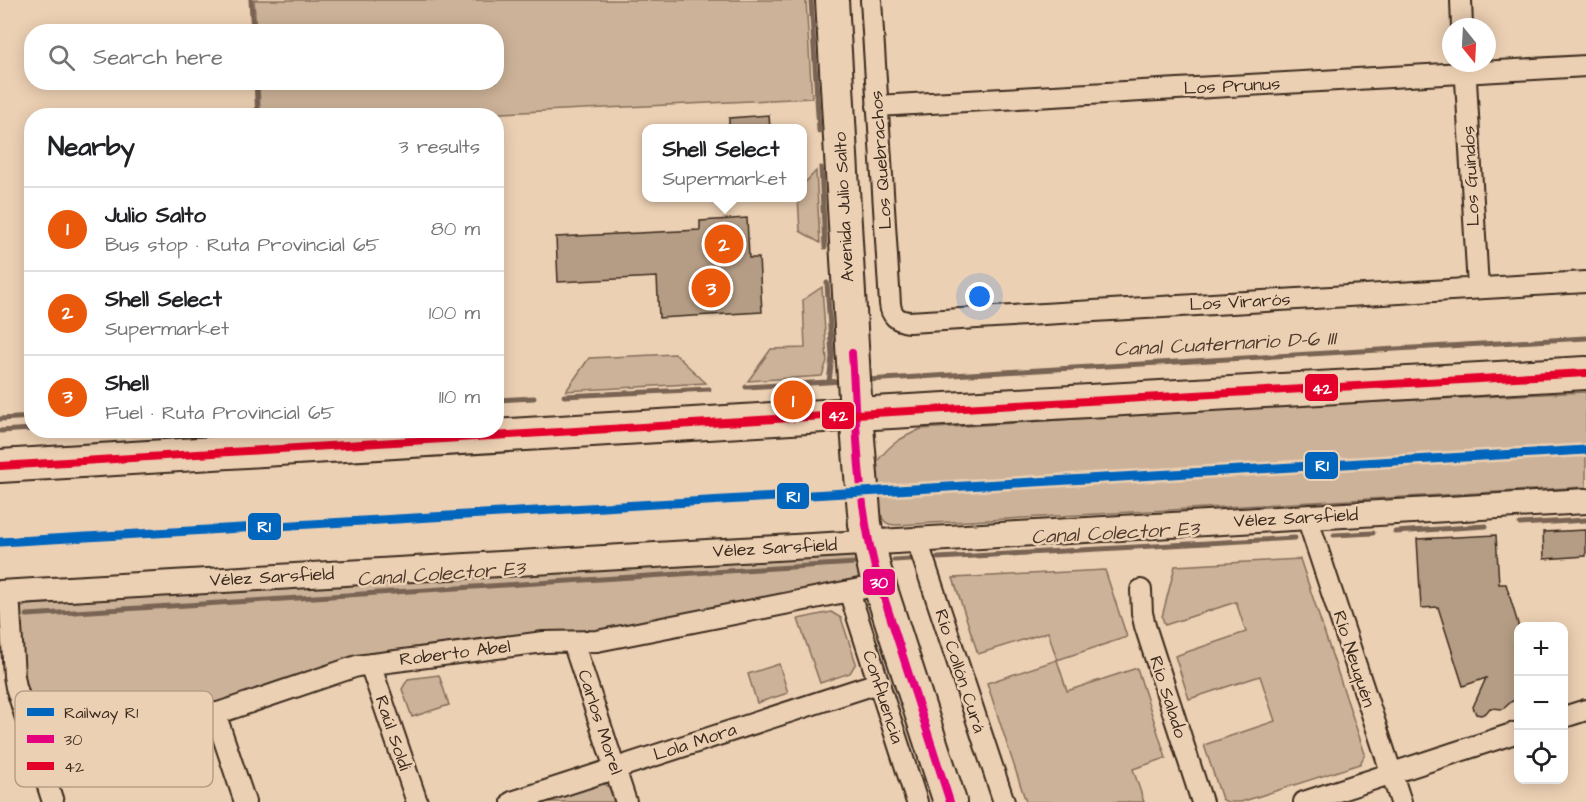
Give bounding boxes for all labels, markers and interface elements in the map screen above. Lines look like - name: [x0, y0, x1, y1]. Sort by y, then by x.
- north arrow: [1442, 18, 1496, 72]
- search box: [24, 24, 504, 90]
- icon: search: [45, 41, 78, 74]
- text: Search here: [93, 42, 223, 73]
- street label: Los Prunus: [1183, 71, 1281, 101]
- street label: Los Quebrachos: [864, 90, 898, 230]
- popup: [642, 124, 807, 202]
- street label: Los Guindos: [1456, 125, 1486, 227]
- text: Nearby: [48, 129, 135, 165]
- street label: Avenida Julio Salto: [828, 131, 860, 283]
- text: 3 results: [398, 133, 480, 161]
- text: Shell Select: [663, 134, 779, 165]
- text: Supermarket: [663, 165, 786, 193]
- text: Julio Salto: [105, 200, 206, 231]
- text: 1: [66, 215, 69, 243]
- text: 80 m: [431, 215, 480, 243]
- pin: 2: [704, 222, 744, 266]
- text: Bus stop · Ruta Provincial 65: [105, 231, 380, 259]
- pin: 3: [692, 266, 730, 310]
- your location: [965, 282, 994, 311]
- text: Shell Select: [105, 284, 222, 315]
- street label: Los Virarós: [1189, 287, 1291, 317]
- text: 2: [62, 299, 73, 327]
- text: 100 m: [429, 299, 480, 327]
- text: Supermarket: [105, 315, 229, 343]
- water label: Canal Cuaternario D-6 III: [1113, 324, 1339, 364]
- text: Shell: [105, 368, 149, 399]
- line badge: 42: [1304, 373, 1339, 402]
- pin: 1: [774, 378, 812, 422]
- text: 42: [1312, 378, 1333, 400]
- text: 3: [62, 383, 73, 411]
- text: 110 m: [439, 383, 480, 411]
- text: Fuel · Ruta Provincial 65: [105, 399, 335, 427]
- line badge: 42: [821, 401, 855, 430]
- text: 42: [828, 405, 849, 427]
- line badge: R1: [1304, 451, 1339, 480]
- text: R1: [1315, 455, 1330, 477]
- line badge: R1: [776, 482, 810, 510]
- text: R1: [786, 486, 801, 508]
- street label: Vélez Sarsfield: [1233, 502, 1359, 534]
- line badge: R1: [247, 512, 282, 541]
- water label: Canal Colector E3: [1030, 515, 1201, 551]
- text: R1: [257, 516, 272, 538]
- street label: Vélez Sarsfield: [712, 532, 838, 564]
- water label: Canal Colector E3: [356, 554, 528, 594]
- street label: Vélez Sarsfield: [209, 561, 335, 593]
- line badge: 30: [862, 568, 896, 596]
- text: 30: [869, 572, 888, 594]
- street label: Río Collón Curá: [928, 606, 992, 736]
- street label: Río Neuquén: [1327, 607, 1381, 711]
- map controls: [1514, 622, 1568, 784]
- button: +: [1514, 622, 1568, 676]
- street label: Roberto Abel: [398, 634, 512, 672]
- street label: Confluencia: [856, 647, 910, 747]
- street label: Río Salado: [1143, 653, 1193, 741]
- street label: Carlos Morel: [571, 667, 629, 778]
- button: −: [1514, 676, 1568, 730]
- legend: [15, 691, 213, 787]
- street label: Raúl Soldi: [369, 692, 418, 774]
- text: Railway R1: [64, 702, 138, 725]
- street label: Lola Mora: [650, 717, 740, 767]
- text: 30: [64, 729, 82, 751]
- button: locate: [1514, 730, 1568, 784]
- text: 42: [64, 756, 84, 778]

